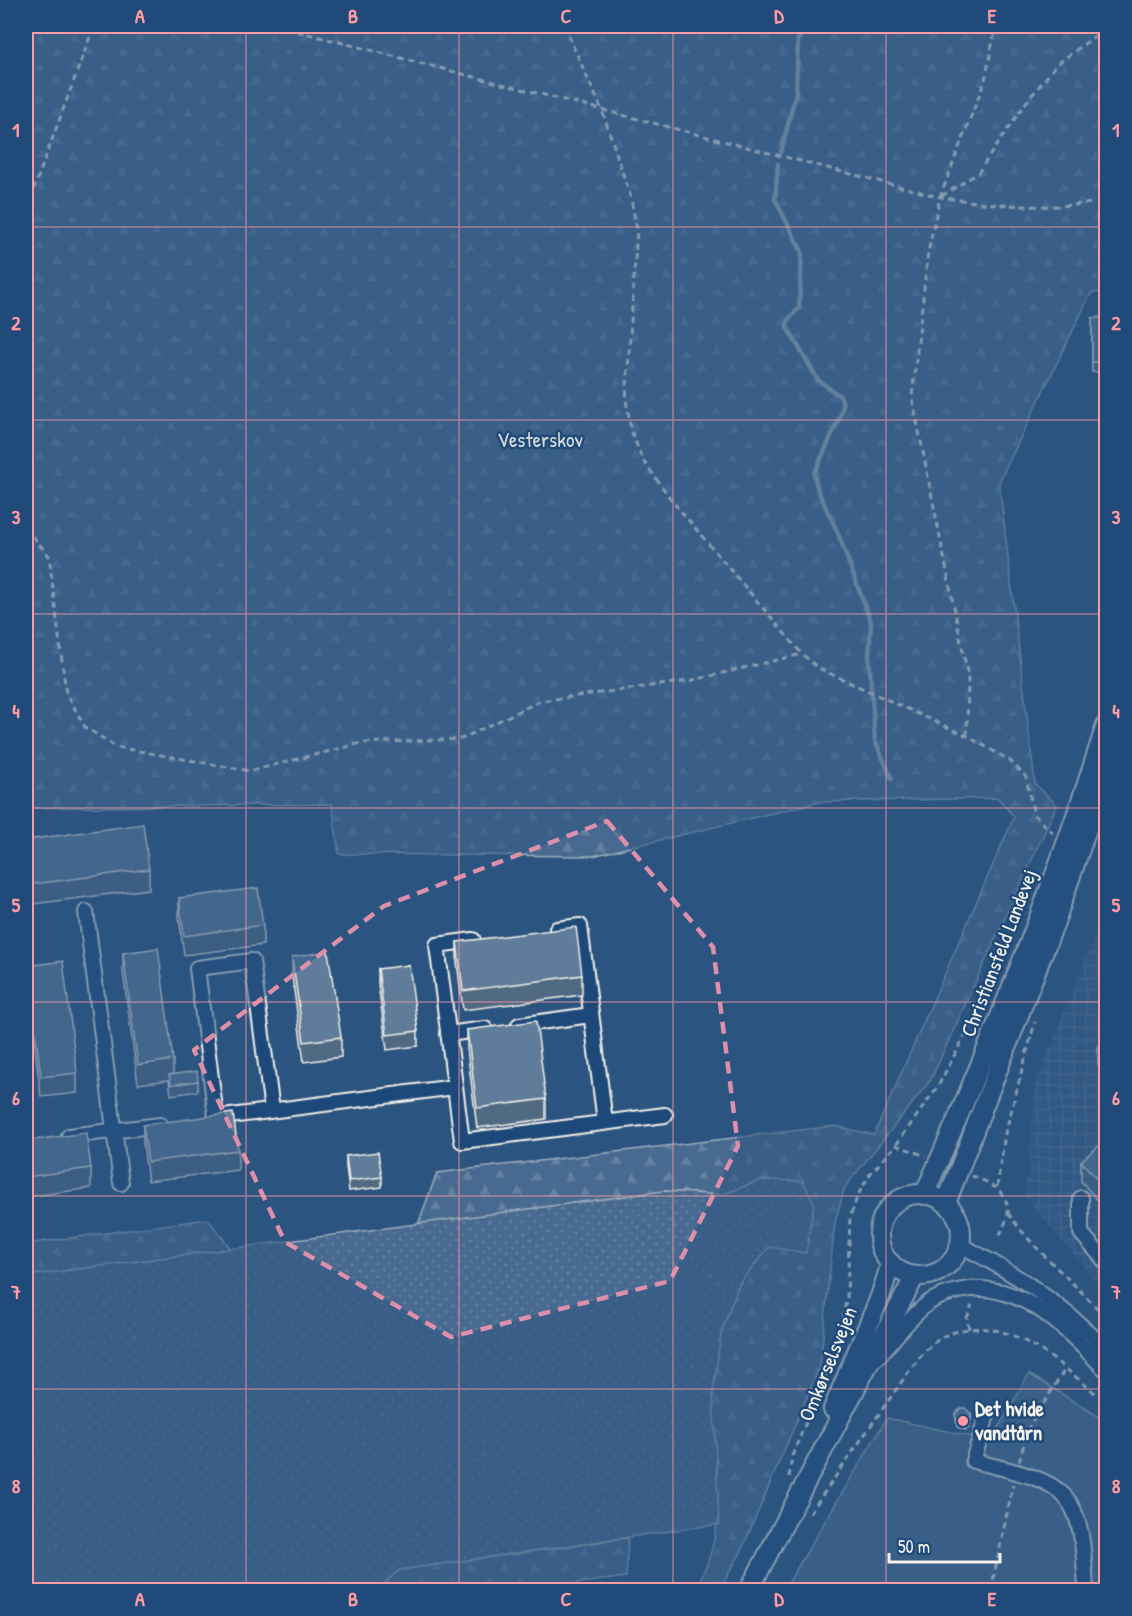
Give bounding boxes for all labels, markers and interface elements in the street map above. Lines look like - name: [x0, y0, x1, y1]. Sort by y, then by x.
- text: A: [135, 2, 145, 29]
- text: B: [348, 2, 358, 29]
- text: C: [561, 2, 572, 29]
- text: D: [774, 2, 784, 29]
- text: E: [988, 2, 997, 29]
- text: 1: [12, 116, 20, 143]
- text: 1: [1112, 116, 1120, 143]
- text: 2: [11, 309, 21, 336]
- text: 2: [1111, 309, 1121, 336]
- park label: Vesterskov: [497, 425, 583, 454]
- text: 3: [12, 503, 21, 530]
- text: 3: [1112, 503, 1121, 530]
- text: 4: [12, 697, 20, 724]
- text: 4: [1112, 697, 1120, 724]
- street label: Christiansfeld Landevej: [953, 865, 1044, 1041]
- text: 5: [12, 891, 21, 918]
- text: 5: [1112, 891, 1121, 918]
- text: 6: [12, 1084, 20, 1111]
- text: 6: [1112, 1084, 1120, 1111]
- text: 7: [10, 1278, 21, 1305]
- text: 7: [1110, 1278, 1121, 1305]
- street label: Omkørselsvejen: [791, 1302, 864, 1425]
- place label: Det hvide vandtårn: [975, 1394, 1045, 1447]
- marker: Det hvide vandtårn: [956, 1414, 970, 1428]
- text: 8: [12, 1472, 21, 1499]
- text: 8: [1112, 1472, 1121, 1499]
- scale bar: [889, 1526, 1000, 1564]
- text: 50 m: [898, 1534, 930, 1559]
- text: A: [135, 1585, 145, 1612]
- text: B: [348, 1585, 358, 1612]
- text: C: [561, 1585, 572, 1612]
- text: D: [774, 1585, 784, 1612]
- text: E: [988, 1585, 997, 1612]

